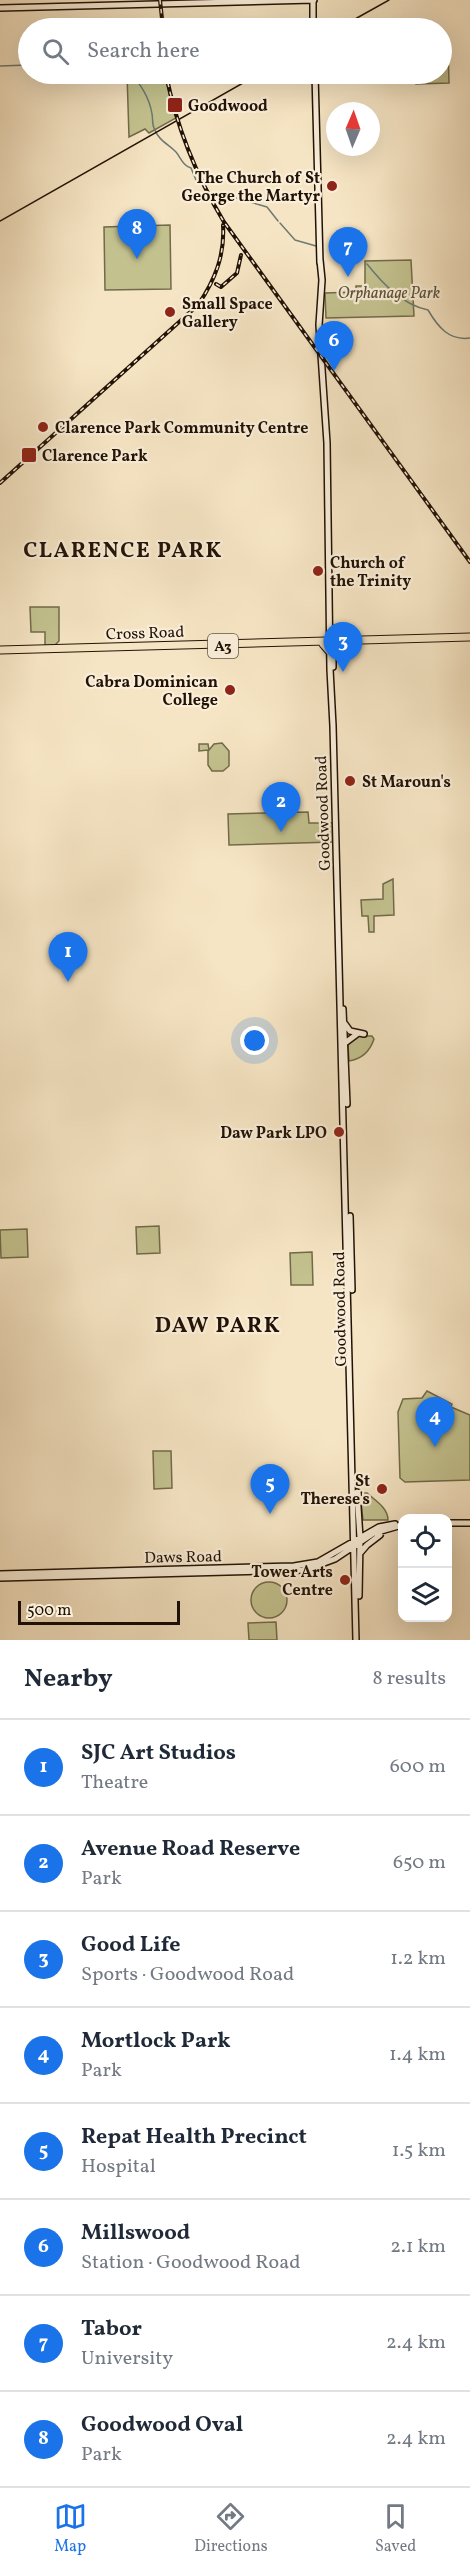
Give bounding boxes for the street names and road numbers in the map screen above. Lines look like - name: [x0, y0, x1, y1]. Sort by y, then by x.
- street label: Cross Road: [105, 622, 185, 646]
- road number: A3: [208, 634, 238, 658]
- street label: Goodwood Road: [311, 755, 337, 871]
- street label: Goodwood Road: [329, 1251, 353, 1367]
- street label: Daws Road: [144, 1546, 222, 1570]

